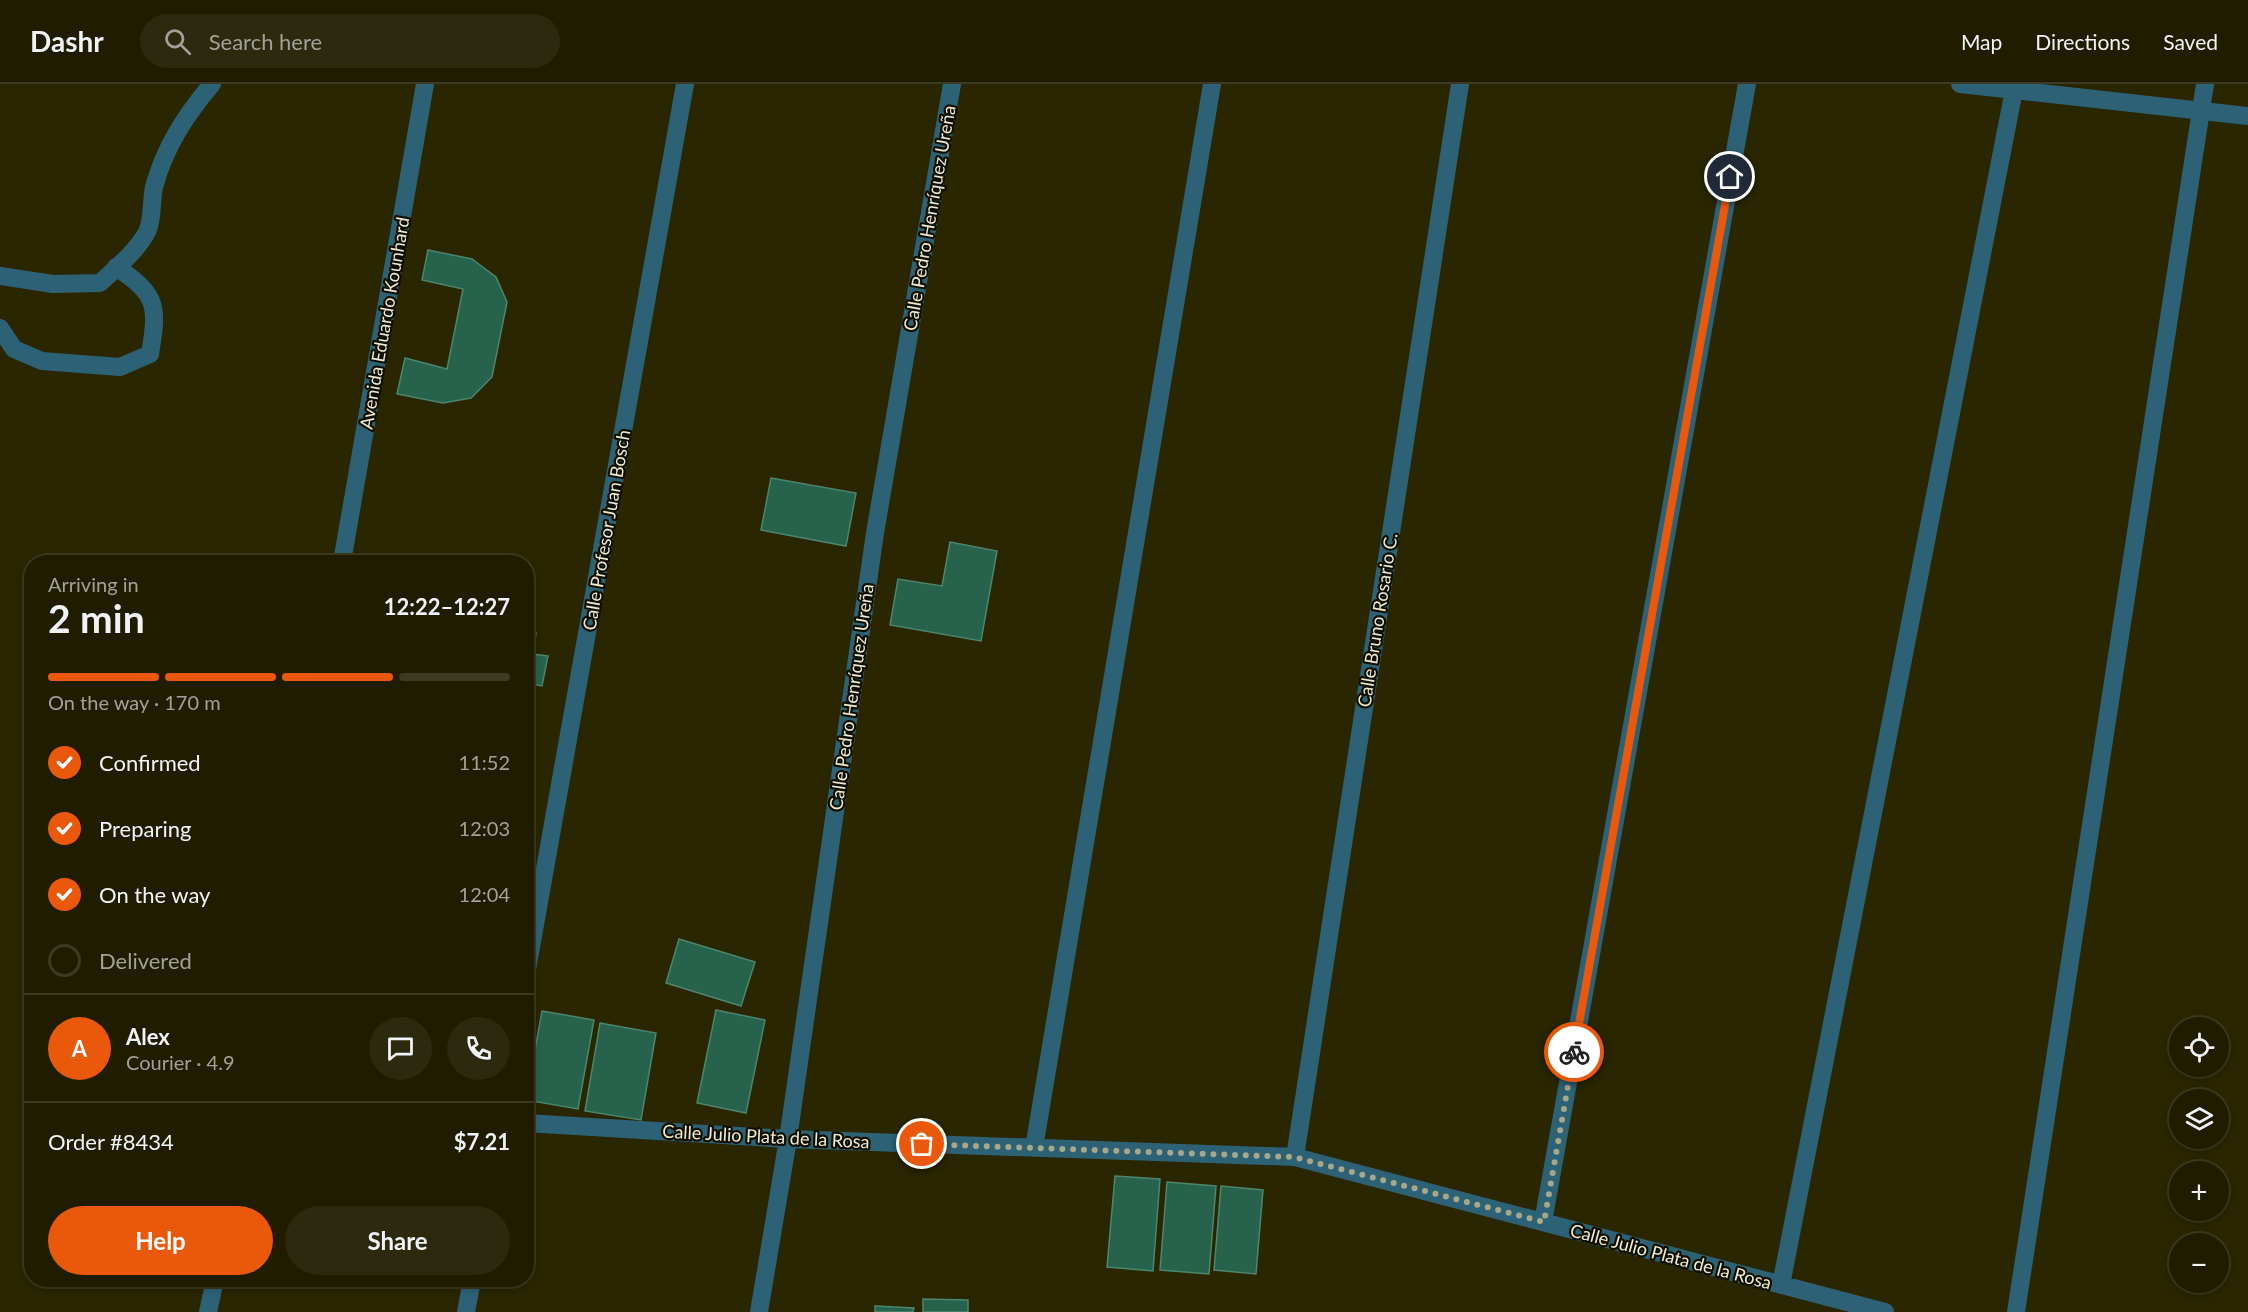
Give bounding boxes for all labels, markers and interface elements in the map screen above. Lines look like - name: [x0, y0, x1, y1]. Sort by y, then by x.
- search box: [140, 14, 560, 68]
- text: Dashr: [30, 24, 104, 58]
- icon: search: [161, 25, 194, 58]
- text: Search here: [209, 28, 322, 55]
- text: Map: [1961, 29, 2002, 54]
- text: Directions: [2035, 29, 2130, 54]
- text: Saved: [2163, 29, 2218, 54]
- street label: Calle Pedro Henríquez Ureña: [898, 104, 960, 332]
- pin: [1704, 151, 1755, 202]
- icon: home: [1713, 160, 1746, 193]
- street label: Avenida Eduardo Kounhard: [355, 215, 413, 431]
- street label: Calle Profesor Juan Bosch: [578, 428, 634, 632]
- street label: Calle Bruno Rosario C.: [1352, 531, 1402, 709]
- text: Arriving in: [48, 572, 139, 596]
- street label: Calle Pedro Henríquez Ureña: [824, 582, 878, 812]
- text: 12:22–12:27: [384, 593, 510, 620]
- text: 2 min: [48, 595, 145, 641]
- text: On the way · 170 m: [48, 690, 221, 714]
- icon: check: [48, 746, 81, 779]
- text: Confirmed: [99, 749, 201, 776]
- text: 11:52: [459, 750, 510, 774]
- icon: check: [48, 812, 81, 845]
- text: Preparing: [99, 815, 191, 842]
- text: 12:03: [459, 816, 510, 840]
- icon: check: [48, 878, 81, 911]
- text: On the way: [99, 881, 210, 908]
- text: 12:04: [459, 882, 510, 906]
- text: Delivered: [99, 947, 192, 974]
- button: chat: [369, 1017, 432, 1080]
- button: phone: [447, 1017, 510, 1080]
- map controls: [2169, 1017, 2229, 1293]
- button: locate: [2169, 1017, 2229, 1077]
- courier: [1544, 1022, 1604, 1082]
- text: Alex: [126, 1023, 170, 1050]
- text: A: [72, 1035, 87, 1062]
- icon: bike: [1558, 1036, 1591, 1069]
- text: Courier · 4.9: [126, 1050, 235, 1074]
- button: layers: [2169, 1089, 2229, 1149]
- pin: [896, 1118, 947, 1169]
- street label: Calle Julio Plata de la Rosa: [662, 1120, 870, 1152]
- icon: bag: [905, 1127, 938, 1160]
- text: Order #8434: [48, 1128, 174, 1155]
- text: $7.21: [454, 1128, 510, 1155]
- button: +: [2169, 1161, 2229, 1221]
- button: Help: [48, 1206, 273, 1275]
- button: Share: [285, 1206, 510, 1275]
- street label: Calle Julio Plata de la Rosa: [1568, 1219, 1774, 1293]
- button: −: [2169, 1233, 2229, 1293]

